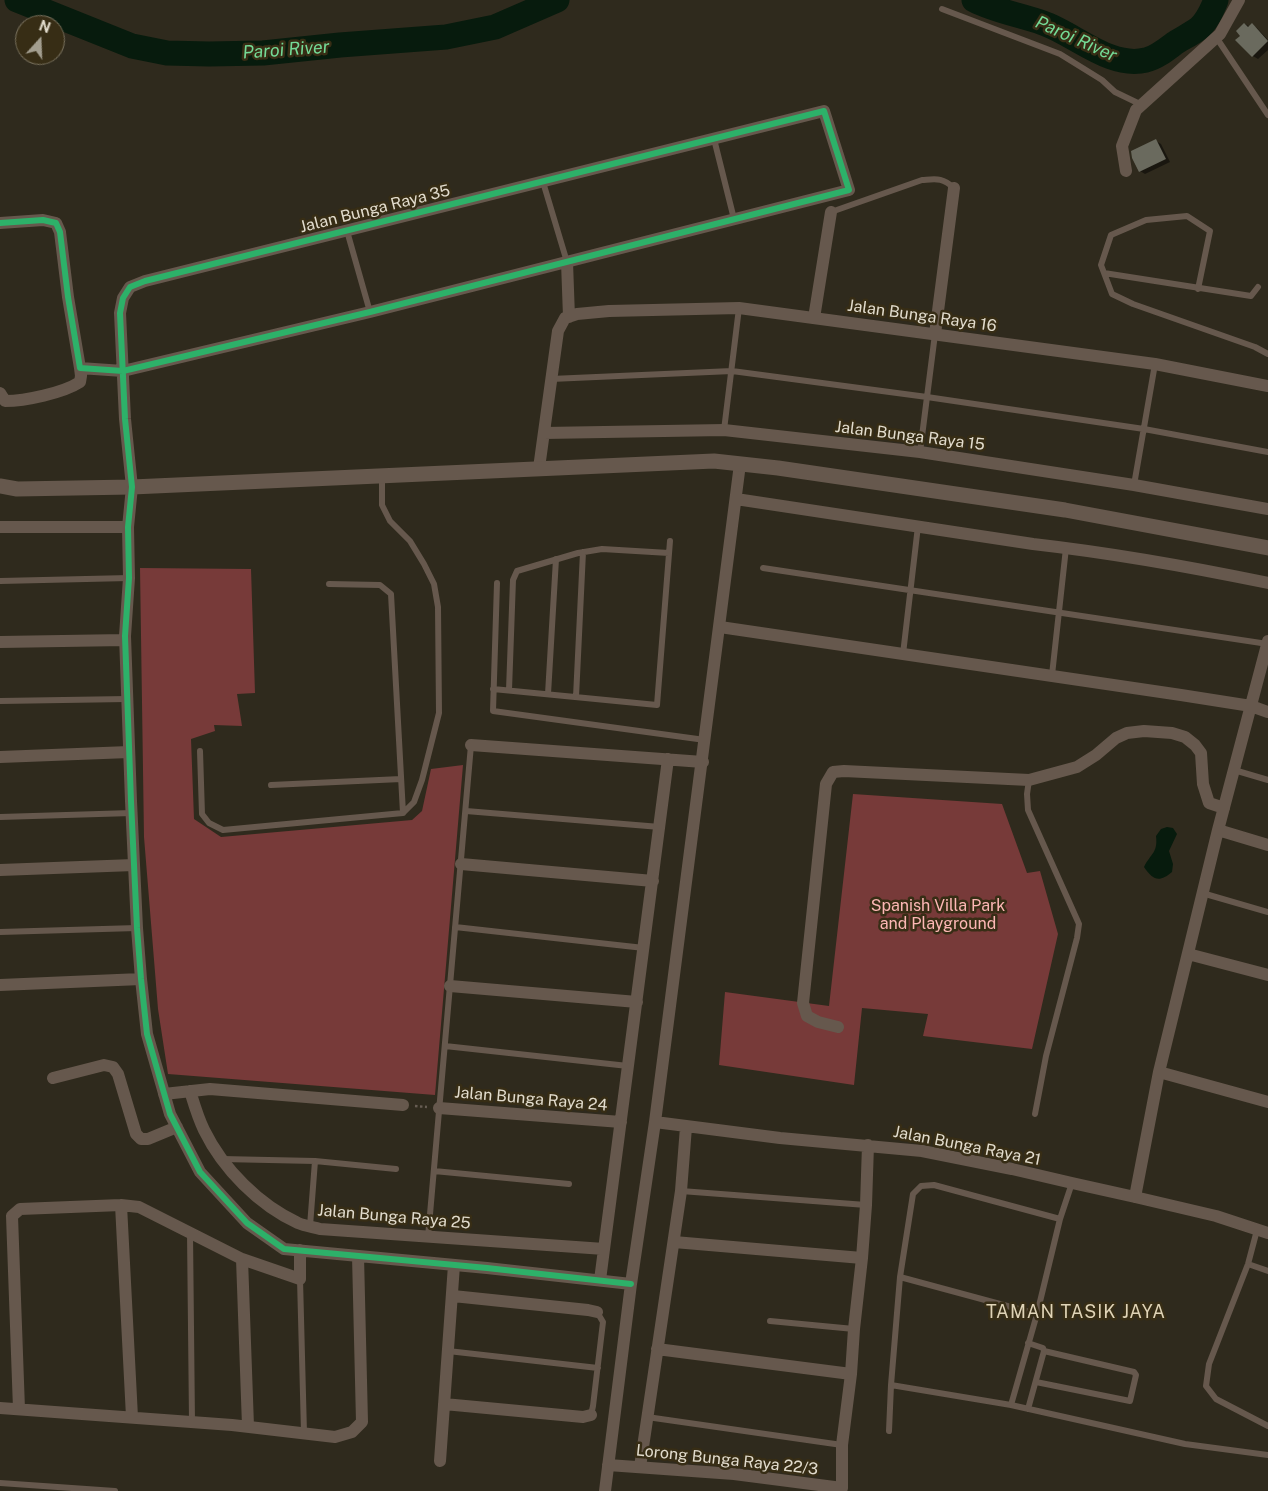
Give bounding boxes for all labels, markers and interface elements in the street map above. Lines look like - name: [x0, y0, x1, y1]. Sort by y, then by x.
- water label: Paroi River: [1032, 11, 1120, 67]
- north arrow: [15, 15, 65, 65]
- text: N: [37, 17, 53, 36]
- water label: Paroi River: [242, 36, 330, 64]
- street label: Jalan Bunga Raya 35: [298, 181, 452, 237]
- street label: Jalan Bunga Raya 16: [846, 296, 998, 336]
- street label: Jalan Bunga Raya 15: [834, 417, 986, 455]
- park label: Spanish Villa Park and Playground: [871, 896, 1005, 934]
- street label: Jalan Bunga Raya 24: [454, 1083, 608, 1115]
- street label: Jalan Bunga Raya 21: [892, 1122, 1042, 1170]
- street label: Jalan Bunga Raya 25: [317, 1201, 471, 1233]
- district label: TAMAN TASIK JAYA: [984, 1301, 1168, 1323]
- street label: Lorong Bunga Raya 22/3: [635, 1441, 819, 1479]

